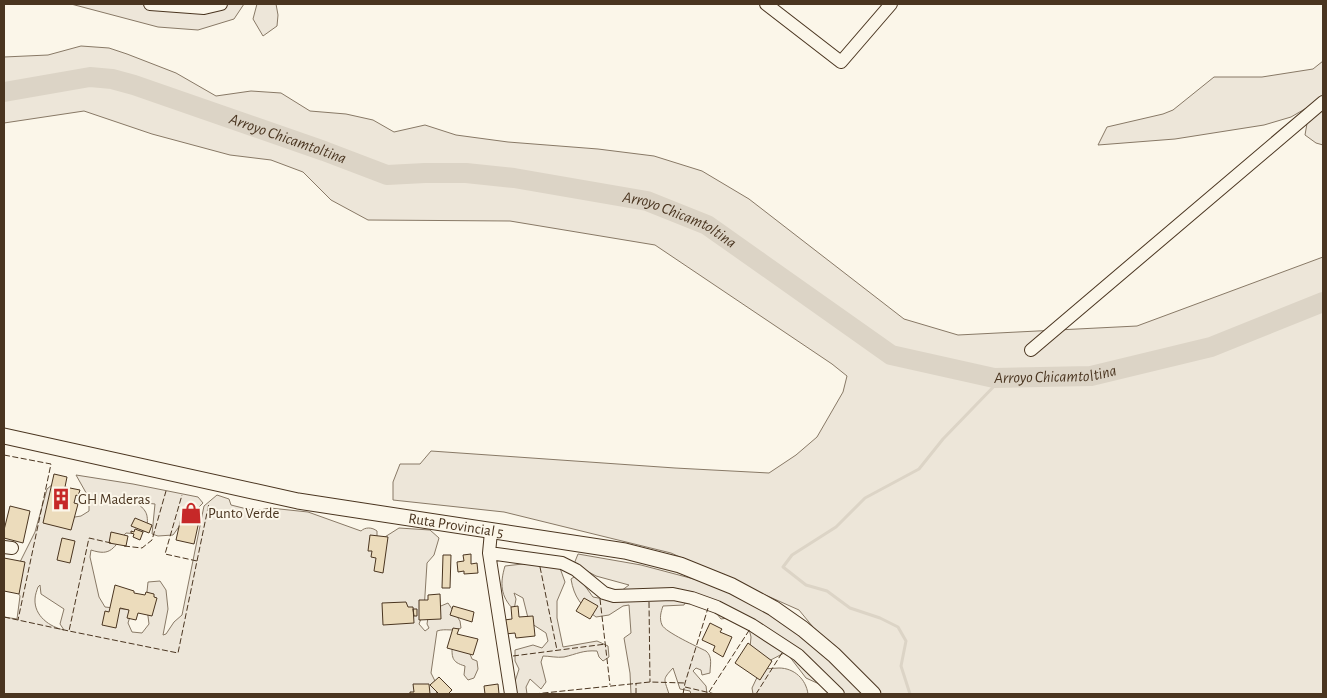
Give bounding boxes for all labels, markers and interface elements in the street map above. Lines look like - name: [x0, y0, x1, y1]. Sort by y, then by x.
- water label: Arroyo Chicamtoltina: [226, 110, 348, 167]
- water label: Arroyo Chicamtoltina: [621, 189, 739, 251]
- water label: Arroyo Chicamtoltina: [993, 362, 1118, 386]
- building icon: GH Maderas: [48, 486, 74, 512]
- place label: GH Maderas: [78, 492, 150, 507]
- shop icon: Punto Verde: [178, 500, 204, 526]
- place label: Punto Verde: [208, 506, 280, 521]
- street label: Ruta Provincial 5: [407, 510, 505, 540]

